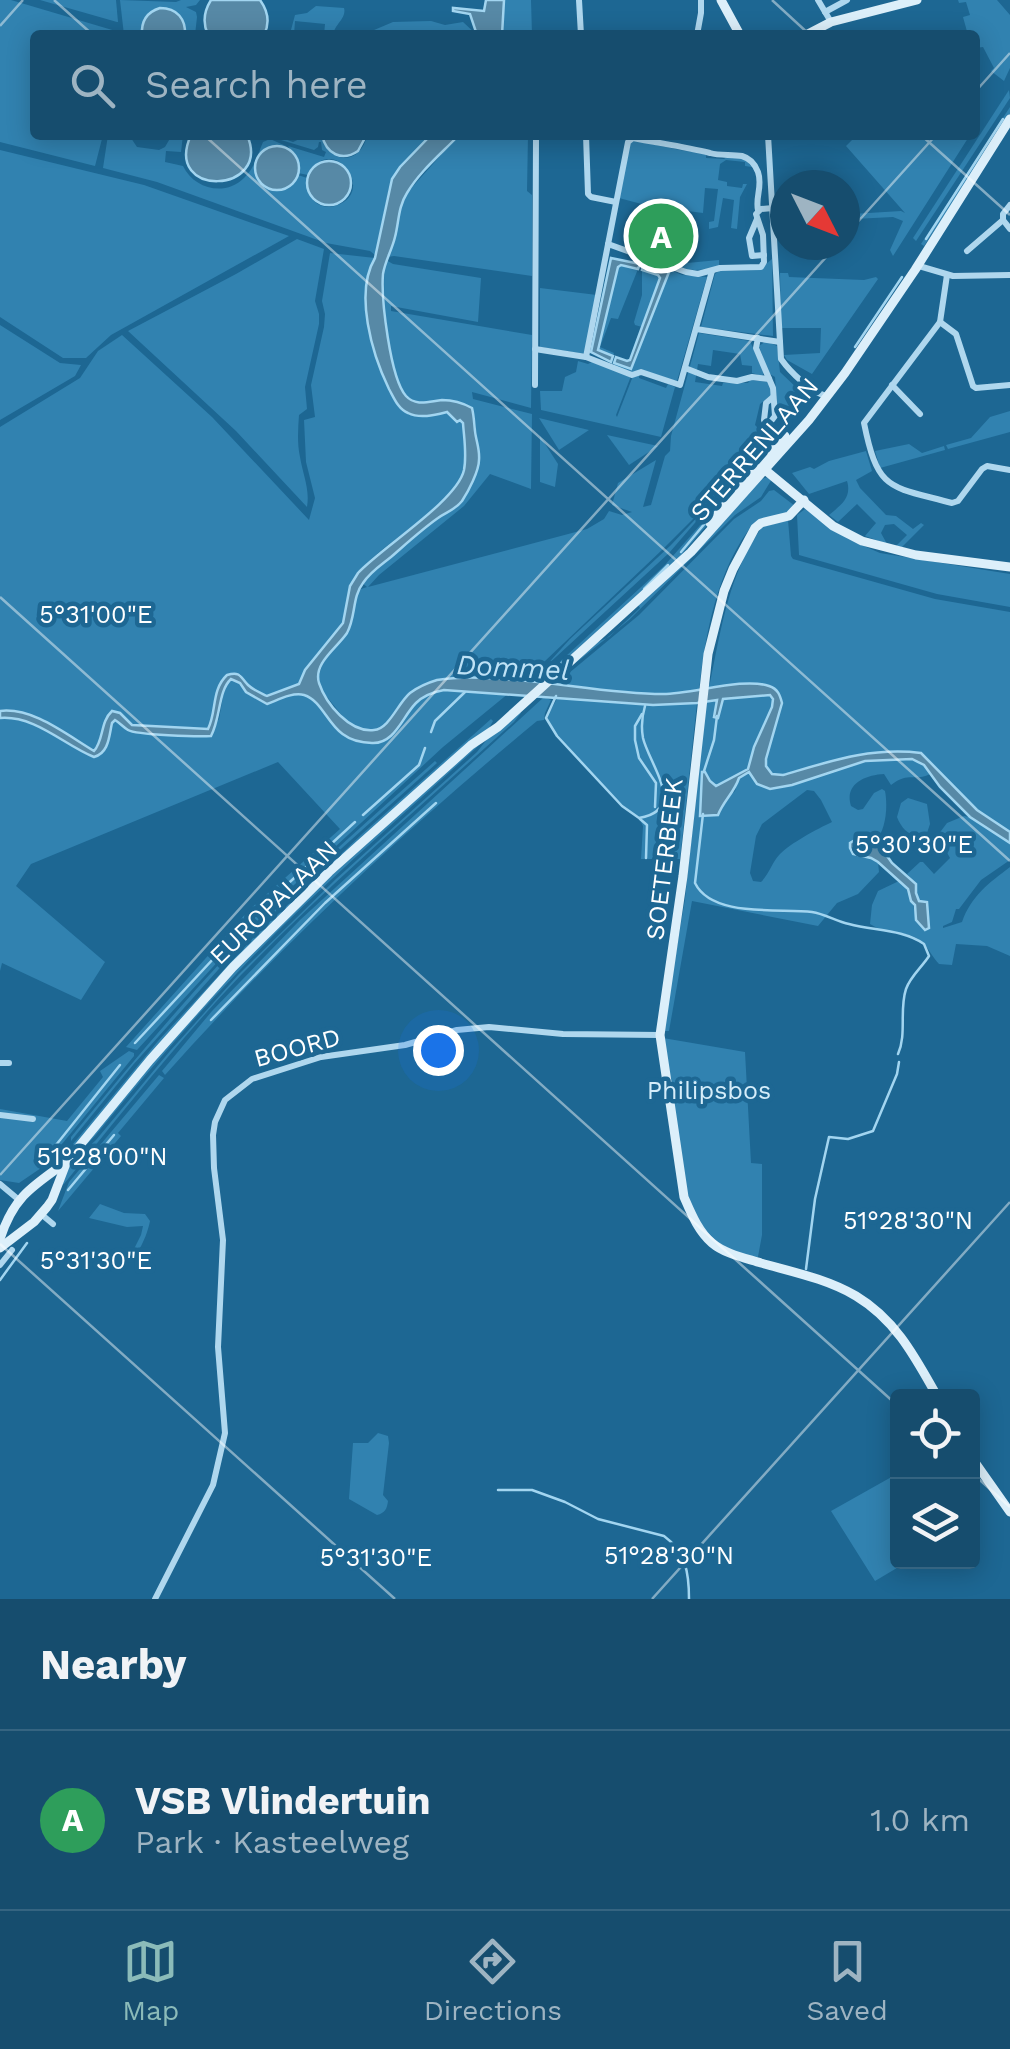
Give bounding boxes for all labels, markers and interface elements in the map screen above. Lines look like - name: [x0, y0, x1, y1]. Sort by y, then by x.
- search box: [30, 30, 980, 140]
- icon: search: [65, 58, 120, 113]
- text: Search here: [145, 63, 368, 107]
- north arrow: [770, 170, 860, 260]
- pin: A: [628, 198, 694, 274]
- street label: STERRENLAAN: [684, 372, 824, 527]
- text: 5°31'00"E: [39, 600, 153, 629]
- water label: Dommel: [456, 648, 570, 687]
- street label: SOETERBEEK: [640, 776, 689, 942]
- text: 5°30'30"E: [855, 830, 973, 859]
- street label: EUROPALAAN: [204, 834, 343, 970]
- street label: BOORD: [251, 1022, 344, 1073]
- your location: [413, 1025, 464, 1076]
- park label: Philipsbos: [647, 1076, 771, 1105]
- text: 51°28'00"N: [36, 1142, 168, 1171]
- text: 51°28'30"N: [843, 1206, 973, 1235]
- text: 5°31'30"E: [40, 1246, 152, 1275]
- map controls: [890, 1389, 980, 1569]
- button: locate: [890, 1389, 980, 1479]
- button: layers: [890, 1479, 980, 1569]
- text: 51°28'30"N: [604, 1541, 734, 1570]
- text: 5°31'30"E: [320, 1543, 432, 1572]
- text: Nearby: [40, 1640, 187, 1689]
- text: VSB Vlindertuin: [135, 1779, 431, 1823]
- text: A: [62, 1801, 83, 1839]
- text: 1.0 km: [870, 1801, 970, 1839]
- text: Park · Kasteelweg: [135, 1823, 409, 1861]
- tab: Map: [122, 1934, 179, 2027]
- tab: Directions: [424, 1934, 562, 2027]
- tab: Saved: [806, 1934, 888, 2027]

